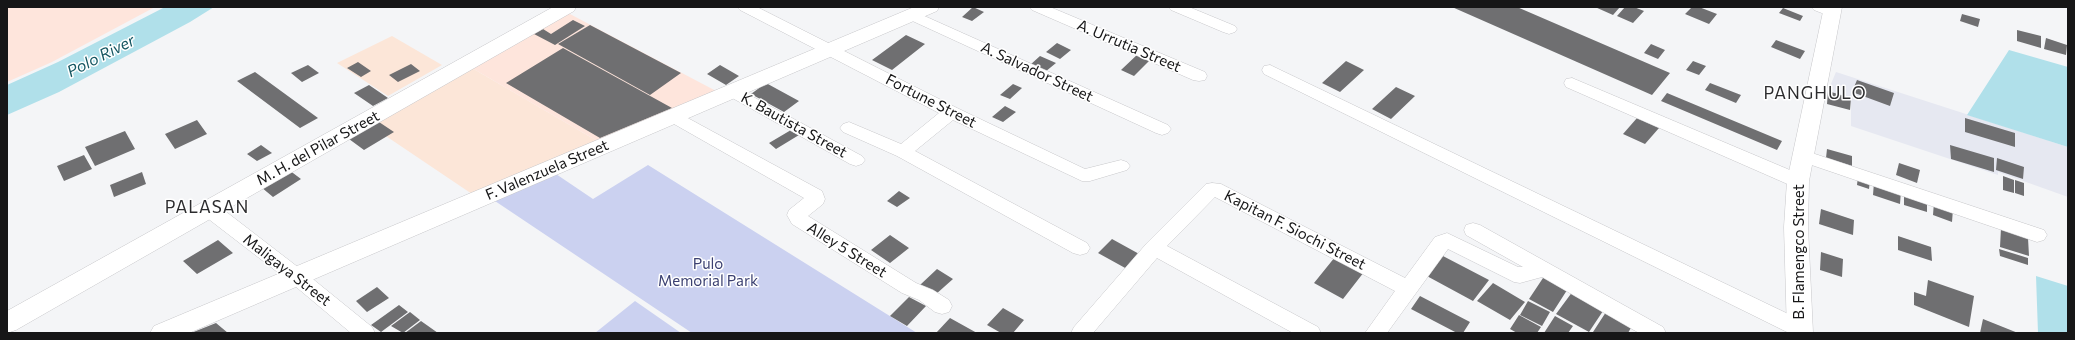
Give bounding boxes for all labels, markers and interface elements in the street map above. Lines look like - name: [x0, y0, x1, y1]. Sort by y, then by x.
- street label: A. Urrutia Street: [1074, 16, 1184, 76]
- water label: Polo River: [64, 31, 138, 81]
- street label: A. Salvador Street: [978, 38, 1096, 106]
- street label: Fortune Street: [883, 70, 979, 132]
- district label: PANGHULO: [1763, 83, 1867, 103]
- street label: K. Bautista Street: [738, 88, 850, 162]
- street label: M. H. del Pilar Street: [253, 107, 383, 189]
- street label: F. Valenzuela Street: [483, 136, 611, 204]
- street label: B. Flamengco Street: [1790, 184, 1808, 320]
- street label: Kapitan F. Siochi Street: [1221, 186, 1369, 274]
- district label: PALASAN: [165, 197, 249, 217]
- street label: Alley 5 Street: [804, 218, 890, 282]
- street label: Maligaya Street: [240, 230, 334, 310]
- park label: Pulo Memorial Park: [658, 255, 758, 290]

